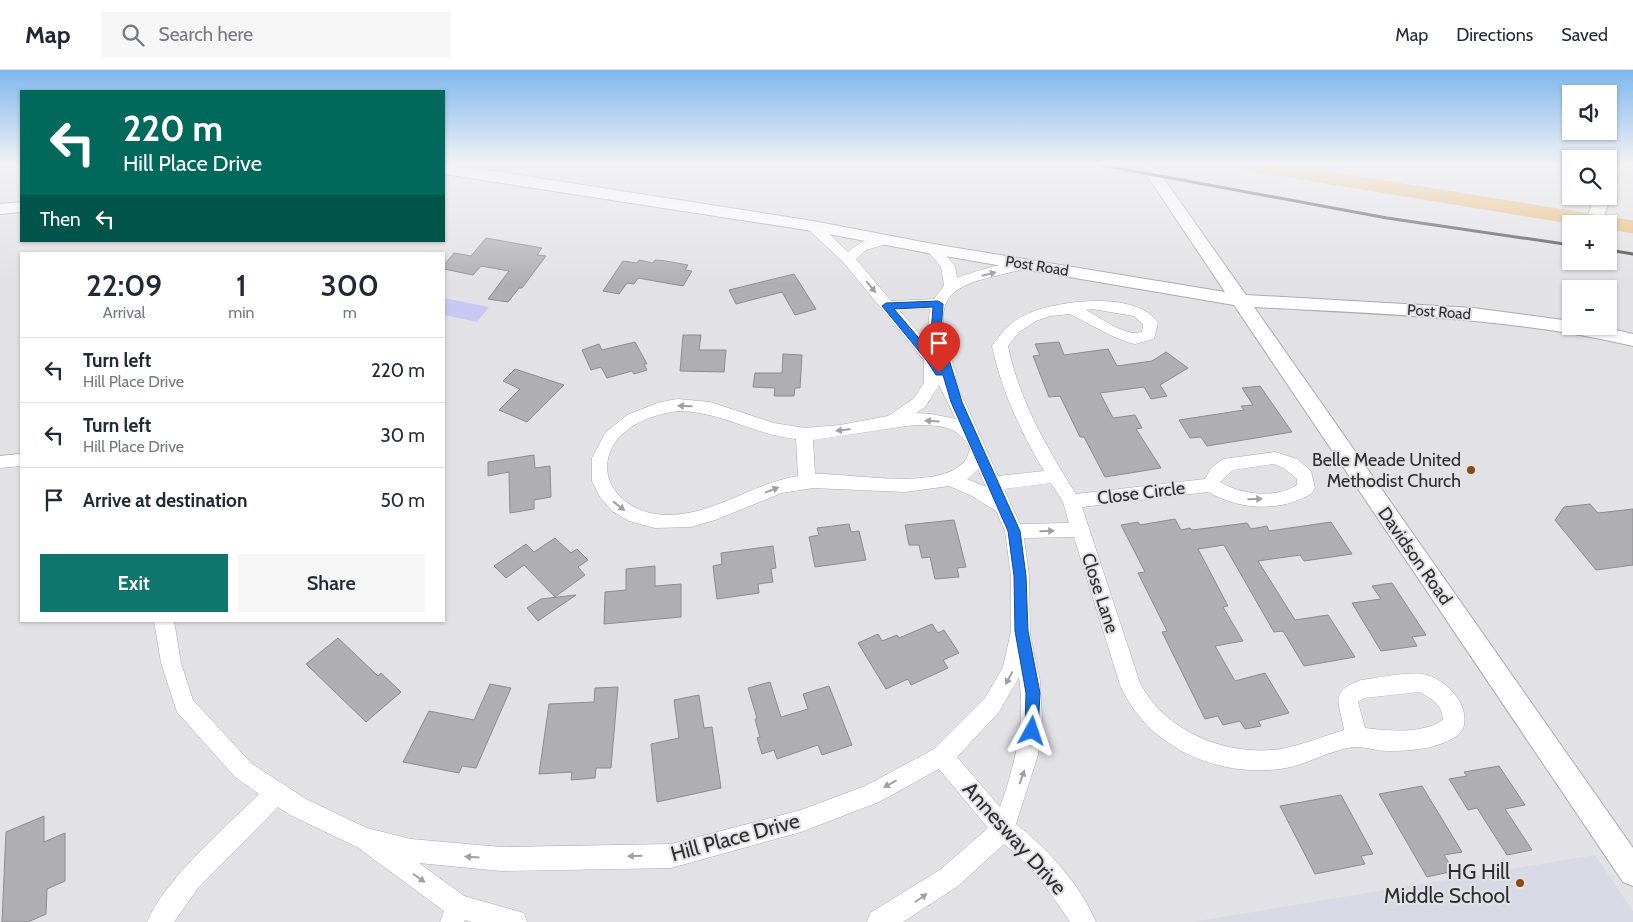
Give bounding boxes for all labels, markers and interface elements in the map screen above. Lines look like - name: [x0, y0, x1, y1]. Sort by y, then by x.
- search box: [101, 12, 451, 57]
- text: Map: [25, 20, 71, 49]
- icon: search: [119, 21, 147, 49]
- text: Search here: [159, 23, 253, 46]
- text: Map: [1395, 24, 1428, 46]
- text: Directions: [1456, 24, 1533, 46]
- text: Saved: [1561, 24, 1608, 46]
- map controls: [1562, 85, 1617, 335]
- button: sound: [1562, 85, 1617, 140]
- text: 220 m: [123, 107, 223, 150]
- icon: left: [40, 110, 105, 175]
- text: Hill Place Drive: [123, 150, 262, 177]
- button: search: [1562, 150, 1617, 205]
- icon: left: [91, 205, 119, 233]
- text: Then: [40, 208, 81, 231]
- button: +: [1562, 215, 1617, 270]
- street label: Post Road: [1004, 252, 1070, 280]
- text: 22:09: [86, 267, 162, 304]
- text: 1: [236, 267, 247, 304]
- text: 300: [321, 267, 379, 304]
- one-way arrow: [981, 270, 996, 278]
- one-way arrow: [865, 280, 876, 293]
- button: −: [1562, 280, 1617, 335]
- street label: Post Road: [1407, 301, 1471, 323]
- text: Arrival: [103, 303, 145, 322]
- text: min: [228, 303, 255, 322]
- text: m: [343, 303, 357, 322]
- pin: [918, 322, 960, 373]
- icon: arrive: [925, 329, 953, 357]
- text: Turn left: [83, 349, 151, 372]
- icon: left: [40, 356, 68, 384]
- text: 220 m: [371, 359, 425, 382]
- text: Hill Place Drive: [83, 372, 184, 391]
- one-way arrow: [677, 401, 693, 409]
- text: Turn left: [83, 414, 151, 437]
- one-way arrow: [924, 417, 940, 425]
- icon: left: [40, 421, 68, 449]
- text: 30 m: [381, 424, 425, 447]
- one-way arrow: [835, 426, 851, 434]
- text: Hill Place Drive: [83, 437, 184, 456]
- place label: Belle Meade United Methodist Church: [1312, 449, 1461, 492]
- marker: Belle Meade United Methodist Church: [1465, 464, 1477, 476]
- street label: Close Circle: [1096, 477, 1186, 509]
- one-way arrow: [764, 485, 779, 493]
- icon: arrive: [40, 486, 68, 514]
- text: Arrive at destination: [83, 489, 247, 512]
- text: 50 m: [381, 489, 425, 512]
- one-way arrow: [1248, 495, 1264, 503]
- one-way arrow: [612, 501, 625, 512]
- street label: Davidson Road: [1373, 503, 1457, 609]
- one-way arrow: [1039, 526, 1055, 534]
- street label: Close Lane: [1077, 550, 1123, 636]
- button: Exit: [40, 554, 228, 612]
- button: Share: [238, 554, 425, 612]
- one-way arrow: [1005, 671, 1013, 685]
- position arrow: [1005, 704, 1057, 756]
- one-way arrow: [1019, 769, 1026, 784]
- street label: Annesway Drive: [958, 776, 1072, 900]
- one-way arrow: [883, 779, 897, 788]
- street label: Hill Place Drive: [668, 808, 803, 866]
- one-way arrow: [464, 853, 480, 861]
- one-way arrow: [626, 853, 642, 861]
- place label: HG Hill Middle School: [1384, 859, 1510, 908]
- one-way arrow: [412, 873, 425, 883]
- marker: HG Hill Middle School: [1514, 877, 1526, 889]
- one-way arrow: [914, 892, 927, 903]

